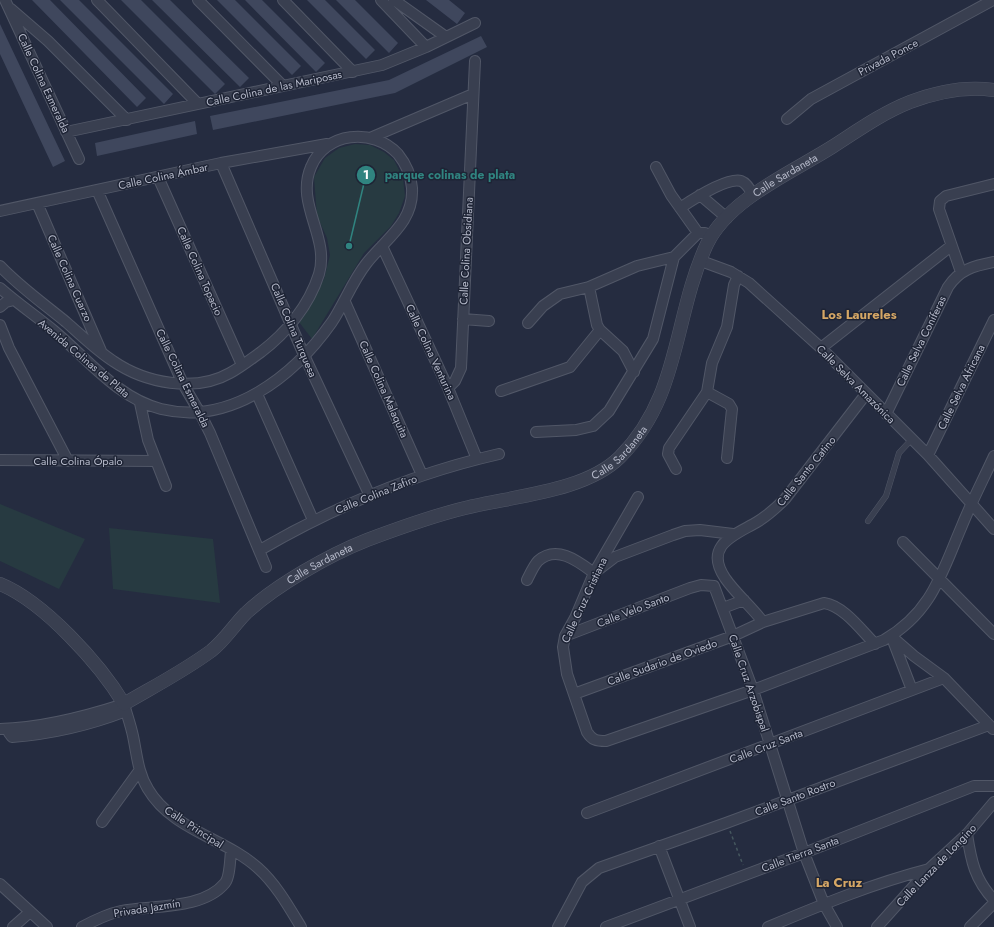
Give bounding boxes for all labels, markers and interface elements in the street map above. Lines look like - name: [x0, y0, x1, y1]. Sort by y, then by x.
- street label: Calle Colina Esmeralda: [14, 31, 74, 135]
- street label: Privada Ponce: [855, 34, 921, 80]
- street label: Calle Colina de las Mariposas: [205, 66, 344, 110]
- street label: Calle Sardaneta: [749, 150, 820, 201]
- street label: Calle Colina Ámbar: [117, 159, 210, 193]
- callout: parque colinas de plata: [356, 163, 523, 187]
- text: 1: [363, 166, 369, 184]
- text: parque colinas de plata: [385, 166, 515, 184]
- street label: Calle Colina Obsidiana: [455, 197, 477, 305]
- street label: Calle Colina Topacio: [173, 224, 227, 318]
- street label: Calle Colina Cuarzo: [44, 232, 96, 324]
- street label: Calle Colina Turquesa: [267, 280, 321, 380]
- street label: Calle Selva Coníferas: [892, 293, 950, 389]
- street label: Calle Colina Venturina: [402, 301, 460, 403]
- district label: Los Laureles: [821, 305, 897, 324]
- street label: Avenida Colinas de Plata: [35, 315, 133, 401]
- street label: Calle Colina Esmeralda: [152, 326, 214, 430]
- street label: Calle Colina Malaquita: [355, 338, 413, 440]
- street label: Calle Selva Amazónica: [813, 341, 899, 427]
- street label: Calle Selva Africana: [933, 342, 989, 432]
- street label: Calle Sardaneta: [588, 422, 651, 483]
- street label: Calle Santo Catino: [773, 433, 839, 509]
- street label: Calle Colina Ópalo: [34, 453, 122, 469]
- street label: Calle Colina Zafiro: [333, 470, 419, 518]
- street label: Calle Sardaneta: [283, 539, 355, 588]
- street label: Calle Cruz Cristiana: [557, 555, 611, 645]
- street label: Calle Velo Santo: [594, 589, 672, 631]
- street label: Calle Cruz Arzobispal: [725, 632, 773, 734]
- street label: Calle Sudario de Oviedo: [605, 635, 719, 689]
- street label: Calle Cruz Santa: [727, 725, 805, 767]
- street label: Calle Santo Rostro: [753, 774, 837, 820]
- street label: Calle Principal: [161, 802, 227, 852]
- street label: Calle Lanza de Longino: [892, 820, 980, 910]
- street label: Calle Tierra Santa: [759, 832, 841, 876]
- district label: La Cruz: [816, 873, 862, 892]
- street label: Privada Jazmín: [112, 895, 182, 921]

